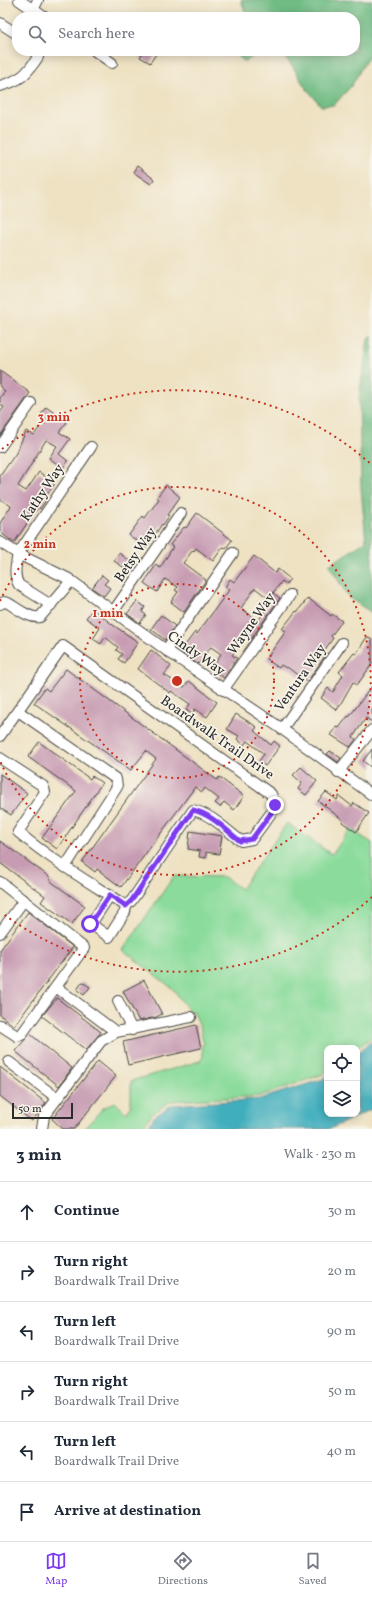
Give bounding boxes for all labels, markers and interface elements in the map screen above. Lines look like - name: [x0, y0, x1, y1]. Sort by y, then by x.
- search box: [12, 12, 360, 56]
- icon: search: [26, 23, 48, 45]
- text: Search here: [58, 24, 135, 45]
- text: 3 min: [38, 410, 70, 426]
- street label: Kathy Way: [17, 460, 69, 526]
- street label: Betsy Way: [111, 523, 162, 586]
- text: 2 min: [24, 537, 56, 553]
- street label: Wayne Way: [224, 589, 281, 659]
- text: 1 min: [93, 606, 124, 622]
- street label: Cindy Way: [163, 627, 229, 681]
- street label: Ventura Way: [271, 640, 332, 716]
- centre of rings: [170, 674, 184, 688]
- street label: Boardwalk Trail Drive: [156, 692, 278, 785]
- route end: [266, 796, 284, 814]
- route start: [81, 915, 99, 933]
- map controls: [324, 1045, 360, 1117]
- button: locate: [324, 1045, 360, 1081]
- button: layers: [324, 1081, 360, 1117]
- scale bar: [12, 1101, 73, 1120]
- text: 50 m: [18, 1102, 42, 1117]
- text: 3 min: [16, 1144, 62, 1167]
- text: Walk · 230 m: [284, 1146, 356, 1164]
- icon: ahead: [16, 1201, 38, 1223]
- text: Continue: [54, 1201, 119, 1222]
- text: 30 m: [328, 1203, 356, 1221]
- text: Turn right: [54, 1252, 128, 1273]
- icon: right: [16, 1261, 38, 1283]
- text: 20 m: [327, 1263, 356, 1281]
- text: Boardwalk Trail Drive: [54, 1273, 179, 1291]
- text: Turn left: [54, 1312, 116, 1333]
- icon: left: [16, 1321, 38, 1343]
- text: 90 m: [327, 1323, 356, 1341]
- text: Boardwalk Trail Drive: [54, 1333, 179, 1351]
- text: Turn right: [54, 1372, 128, 1393]
- icon: right: [16, 1381, 38, 1403]
- text: 50 m: [328, 1383, 356, 1401]
- text: Boardwalk Trail Drive: [54, 1393, 179, 1411]
- text: Turn left: [54, 1432, 116, 1453]
- icon: left: [16, 1441, 38, 1463]
- text: 40 m: [327, 1443, 356, 1461]
- text: Boardwalk Trail Drive: [54, 1453, 179, 1471]
- icon: arrive: [16, 1501, 38, 1523]
- text: Arrive at destination: [54, 1501, 201, 1522]
- tab: Map: [45, 1550, 67, 1589]
- tab: Directions: [158, 1550, 208, 1589]
- tab: Saved: [298, 1550, 327, 1589]

